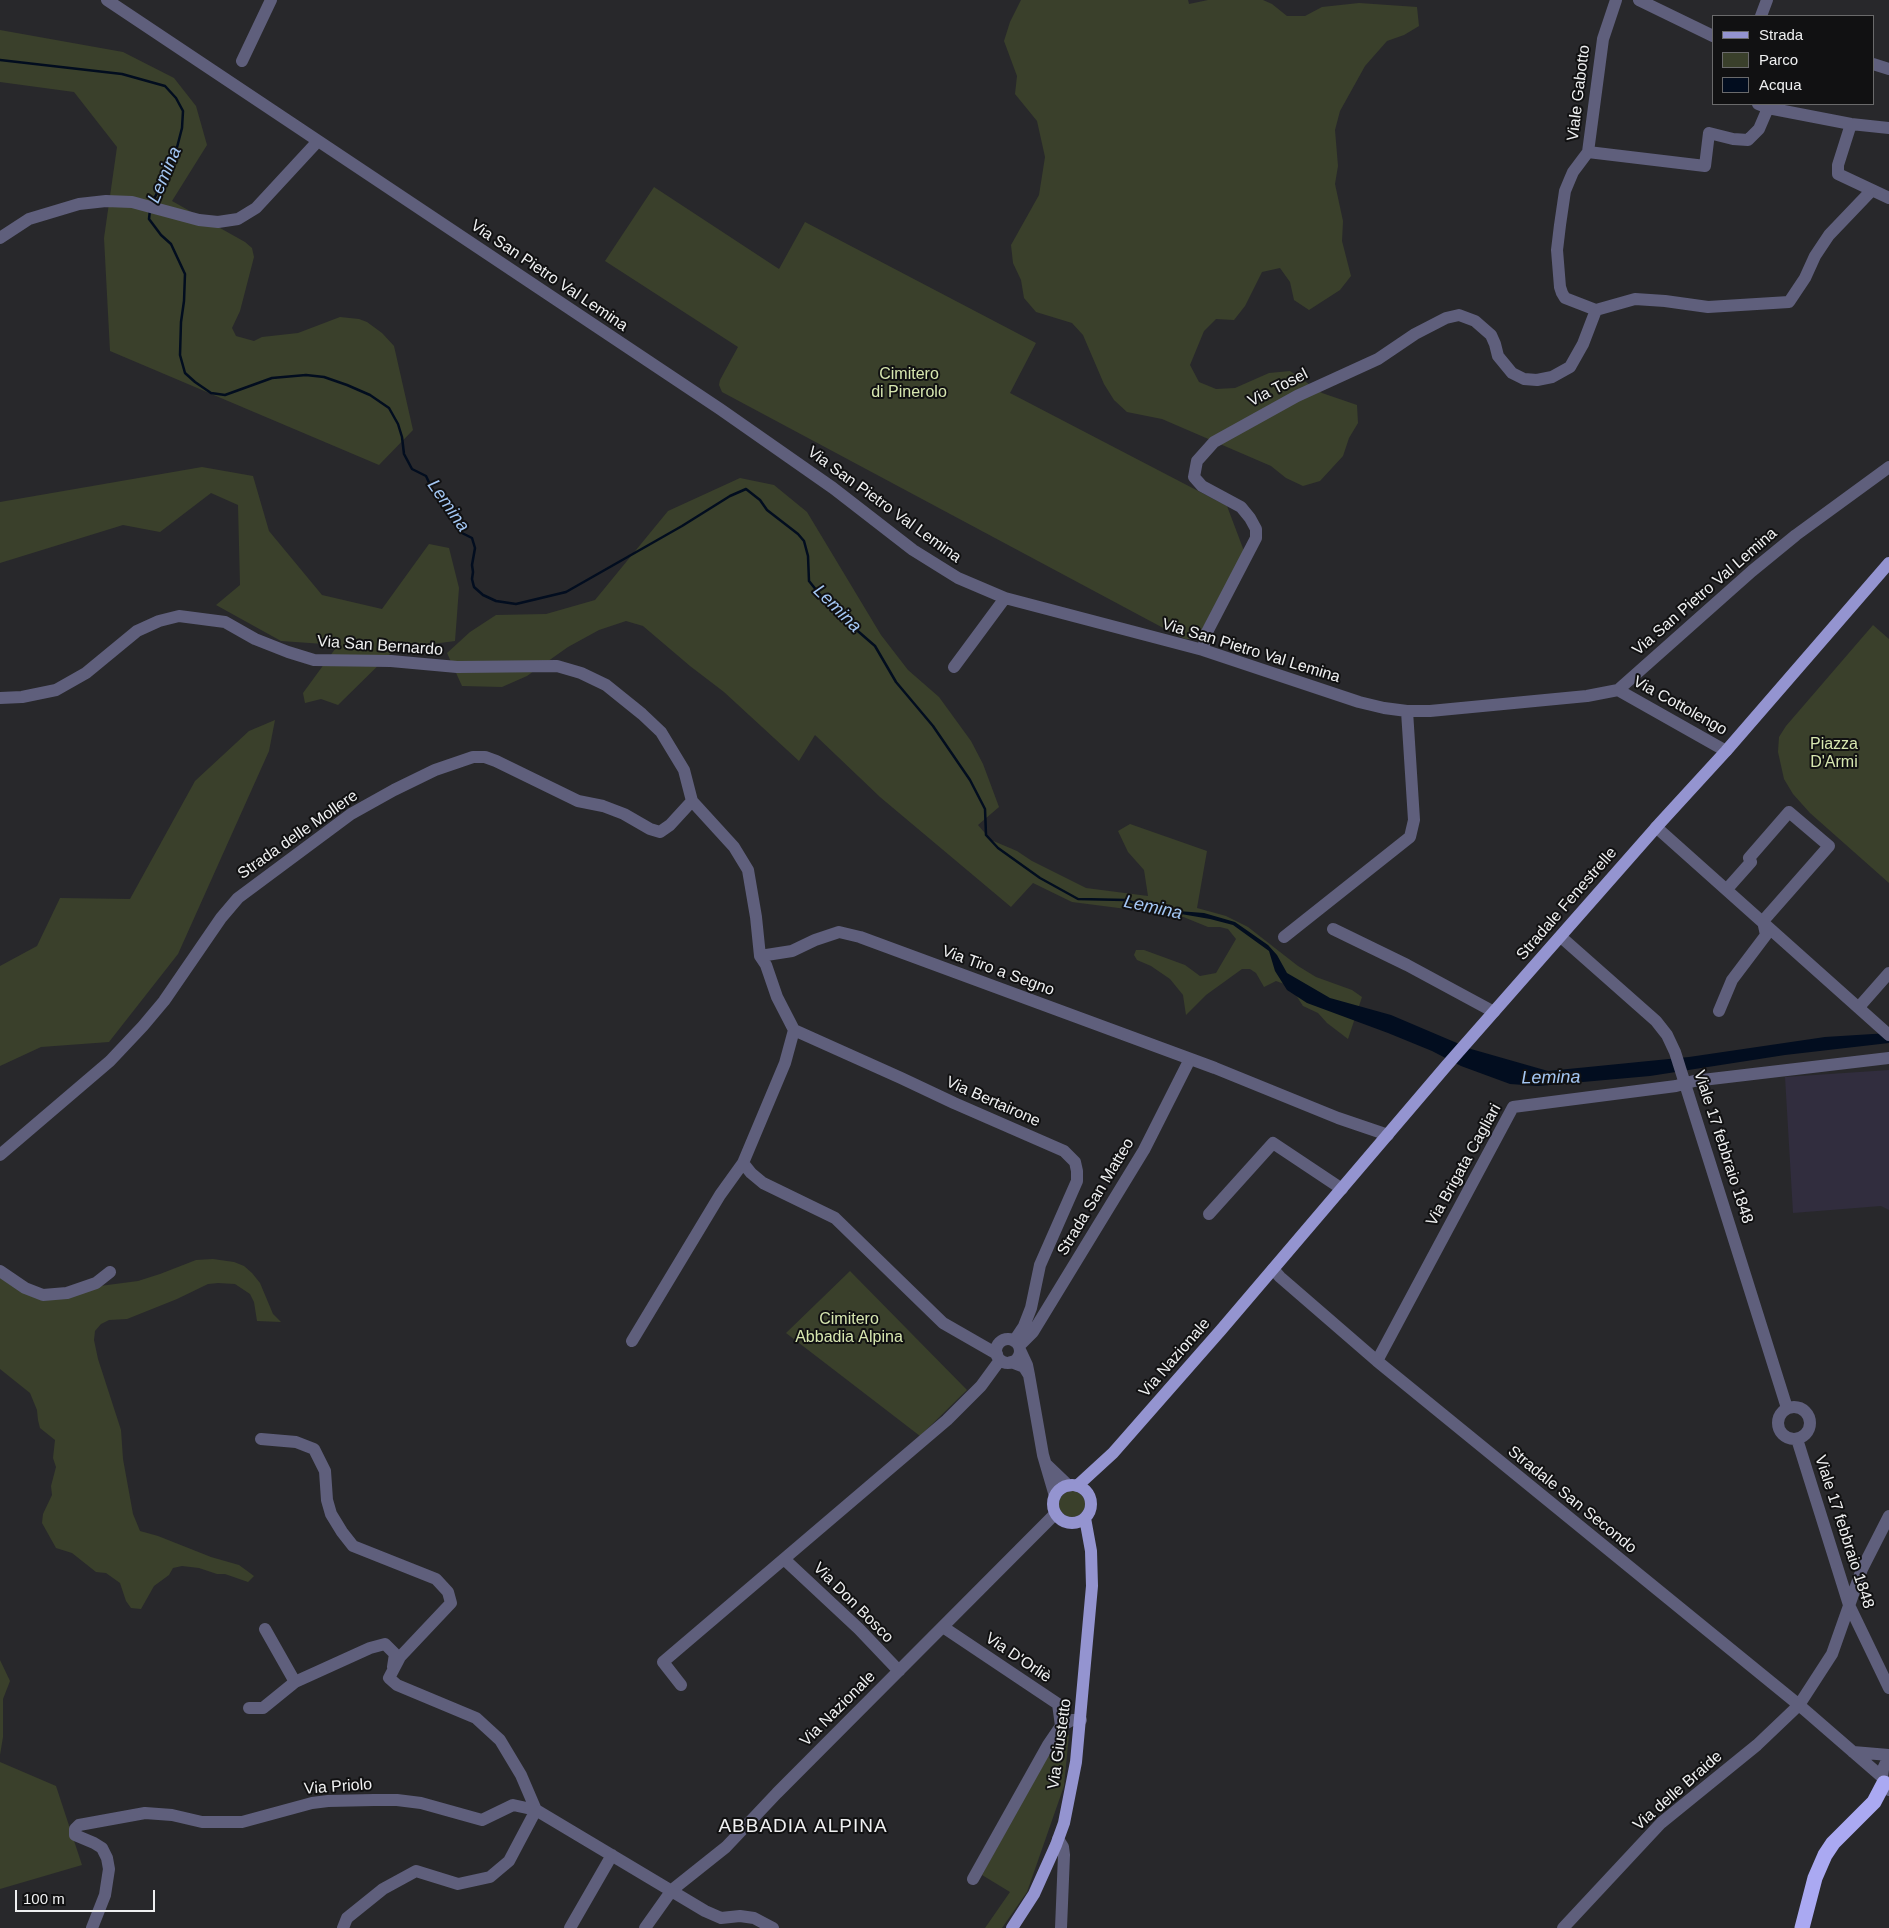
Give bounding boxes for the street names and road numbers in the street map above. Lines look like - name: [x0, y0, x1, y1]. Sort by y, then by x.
- street label: Viale Gabotto: [1564, 44, 1594, 142]
- street label: Via San Pietro Val Lemina: [467, 216, 631, 336]
- street label: Via Tosel: [1245, 365, 1311, 411]
- street label: Via San Pietro Val Lemina: [803, 443, 965, 567]
- street label: Via San Pietro Val Lemina: [1629, 524, 1781, 660]
- street label: Via San Pietro Val Lemina: [1160, 615, 1342, 687]
- street label: Via San Bernardo: [316, 632, 444, 660]
- street label: Via Cottolengo: [1630, 672, 1730, 740]
- street label: Strada delle Mollere: [234, 786, 362, 884]
- street label: Stradale Fenestrelle: [1513, 844, 1621, 964]
- street label: Via Tiro a Segno: [939, 942, 1057, 1000]
- street label: Viale 17 febbraio 1848: [1689, 1068, 1757, 1226]
- street label: Via Bertairone: [943, 1073, 1043, 1131]
- street label: Via Brigata Cagliari: [1422, 1101, 1506, 1229]
- street label: Strada San Matteo: [1053, 1135, 1139, 1259]
- street label: Via Nazionale: [1135, 1315, 1215, 1401]
- street label: Stradale San Secondo: [1504, 1442, 1640, 1558]
- street label: Viale 17 febbraio 1848: [1810, 1453, 1878, 1611]
- street label: Via Don Bosco: [809, 1559, 897, 1647]
- street label: Via D'Orliè: [981, 1629, 1055, 1687]
- street label: Via Nazionale: [796, 1667, 880, 1751]
- street label: Via Giustetto: [1044, 1697, 1076, 1791]
- street label: Via delle Braide: [1630, 1747, 1726, 1835]
- street label: Via Priolo: [303, 1775, 373, 1799]

